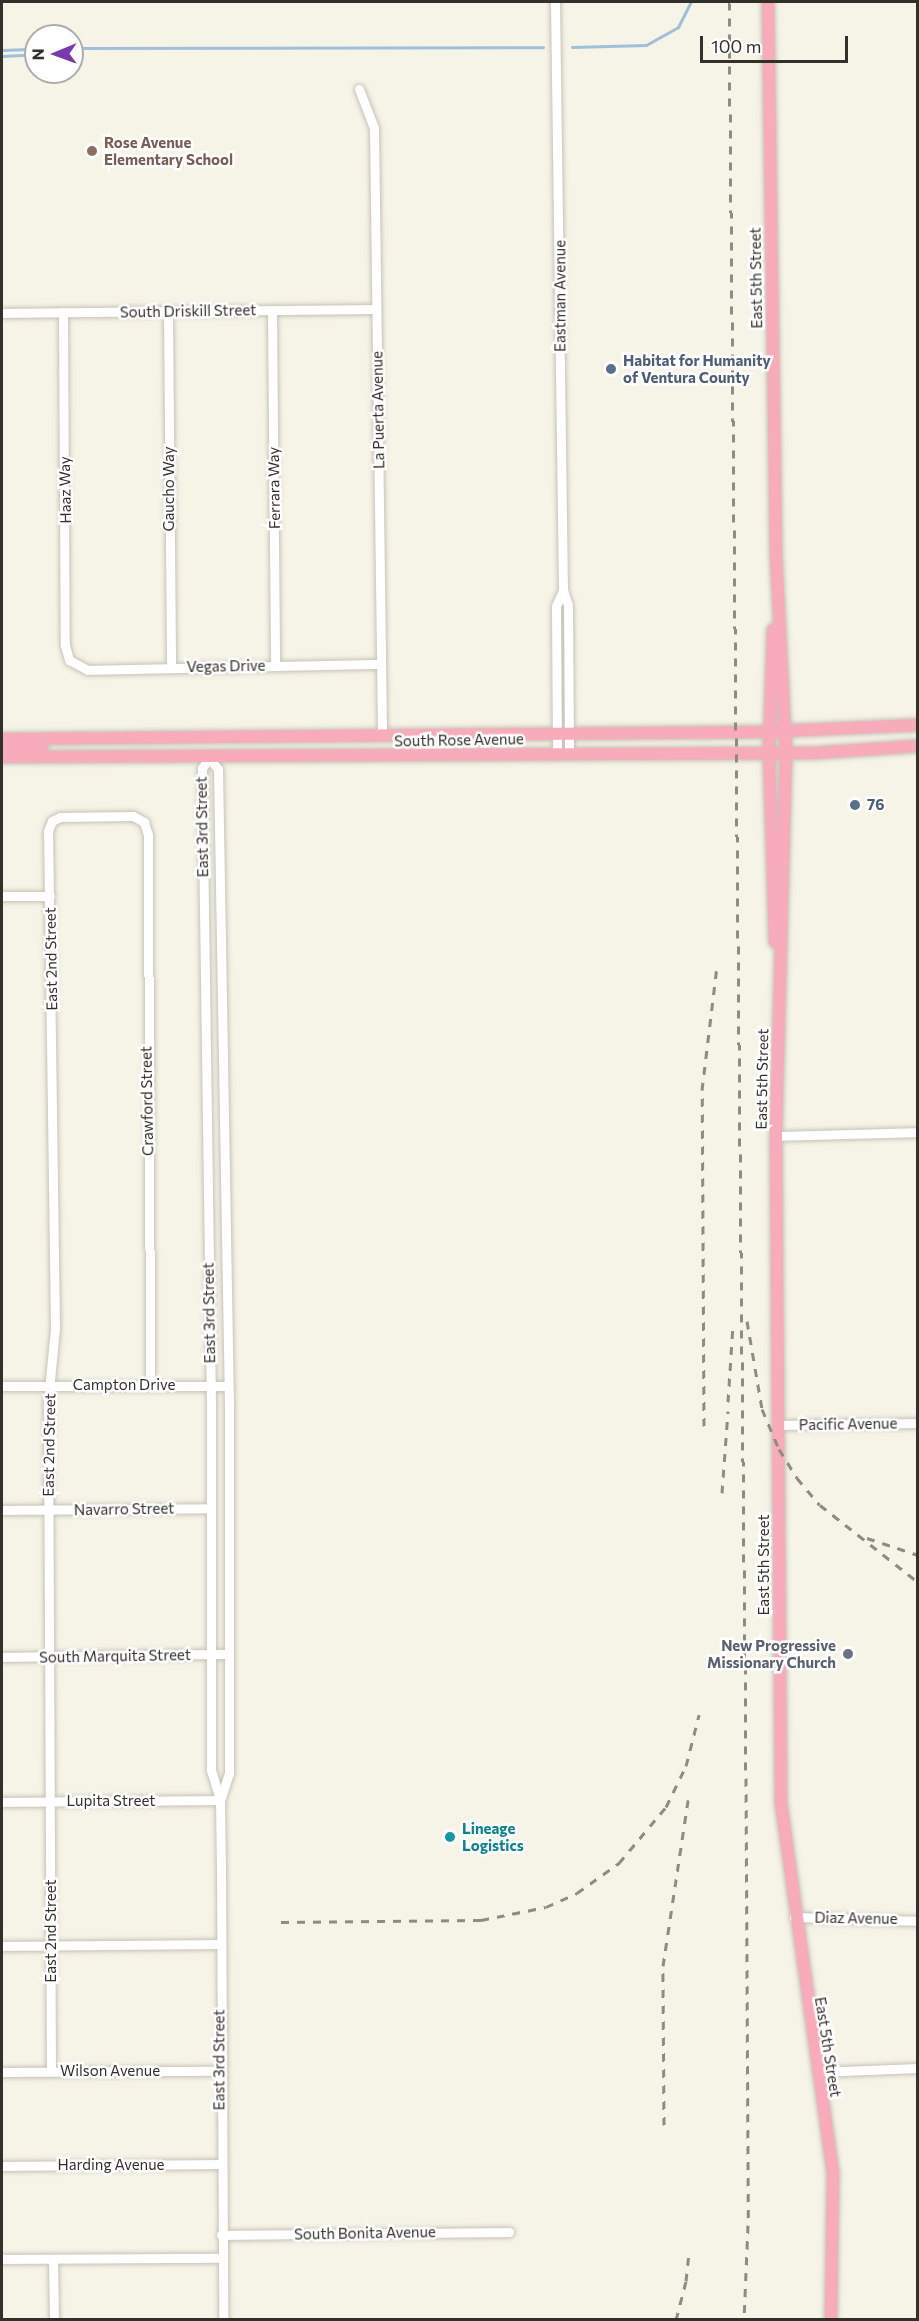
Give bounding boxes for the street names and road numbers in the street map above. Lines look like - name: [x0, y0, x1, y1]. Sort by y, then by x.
- street label: East 5th Street: [746, 227, 766, 329]
- street label: Eastman Avenue: [551, 240, 569, 352]
- street label: South Driskill Street: [120, 301, 256, 321]
- street label: La Puerta Avenue: [368, 351, 388, 469]
- street label: Gaucho Way: [160, 446, 178, 532]
- street label: Ferrara Way: [264, 447, 284, 529]
- street label: Haaz Way: [55, 456, 75, 524]
- street label: Vegas Drive: [186, 656, 266, 676]
- street label: South Rose Avenue: [394, 730, 524, 750]
- street label: East 3rd Street: [192, 776, 212, 878]
- street label: East 2nd Street: [41, 907, 61, 1011]
- street label: East 5th Street: [752, 1028, 772, 1130]
- street label: Crawford Street: [137, 1046, 157, 1156]
- street label: East 3rd Street: [199, 1262, 219, 1364]
- street label: Campton Drive: [73, 1376, 175, 1394]
- street label: East 2nd Street: [39, 1393, 59, 1497]
- street label: Pacific Avenue: [799, 1414, 897, 1434]
- street label: Navarro Street: [74, 1499, 174, 1519]
- street label: East 5th Street: [755, 1514, 773, 1616]
- street label: South Marquita Street: [39, 1646, 191, 1666]
- street label: Lupita Street: [67, 1792, 155, 1810]
- street label: East 2nd Street: [42, 1879, 60, 1983]
- street label: Diaz Avenue: [814, 1908, 898, 1928]
- street label: East 5th Street: [811, 1996, 845, 2098]
- street label: East 3rd Street: [210, 2010, 228, 2110]
- street label: Wilson Avenue: [60, 2062, 160, 2080]
- street label: Harding Avenue: [58, 2156, 164, 2174]
- street label: South Bonita Avenue: [294, 2223, 436, 2243]

